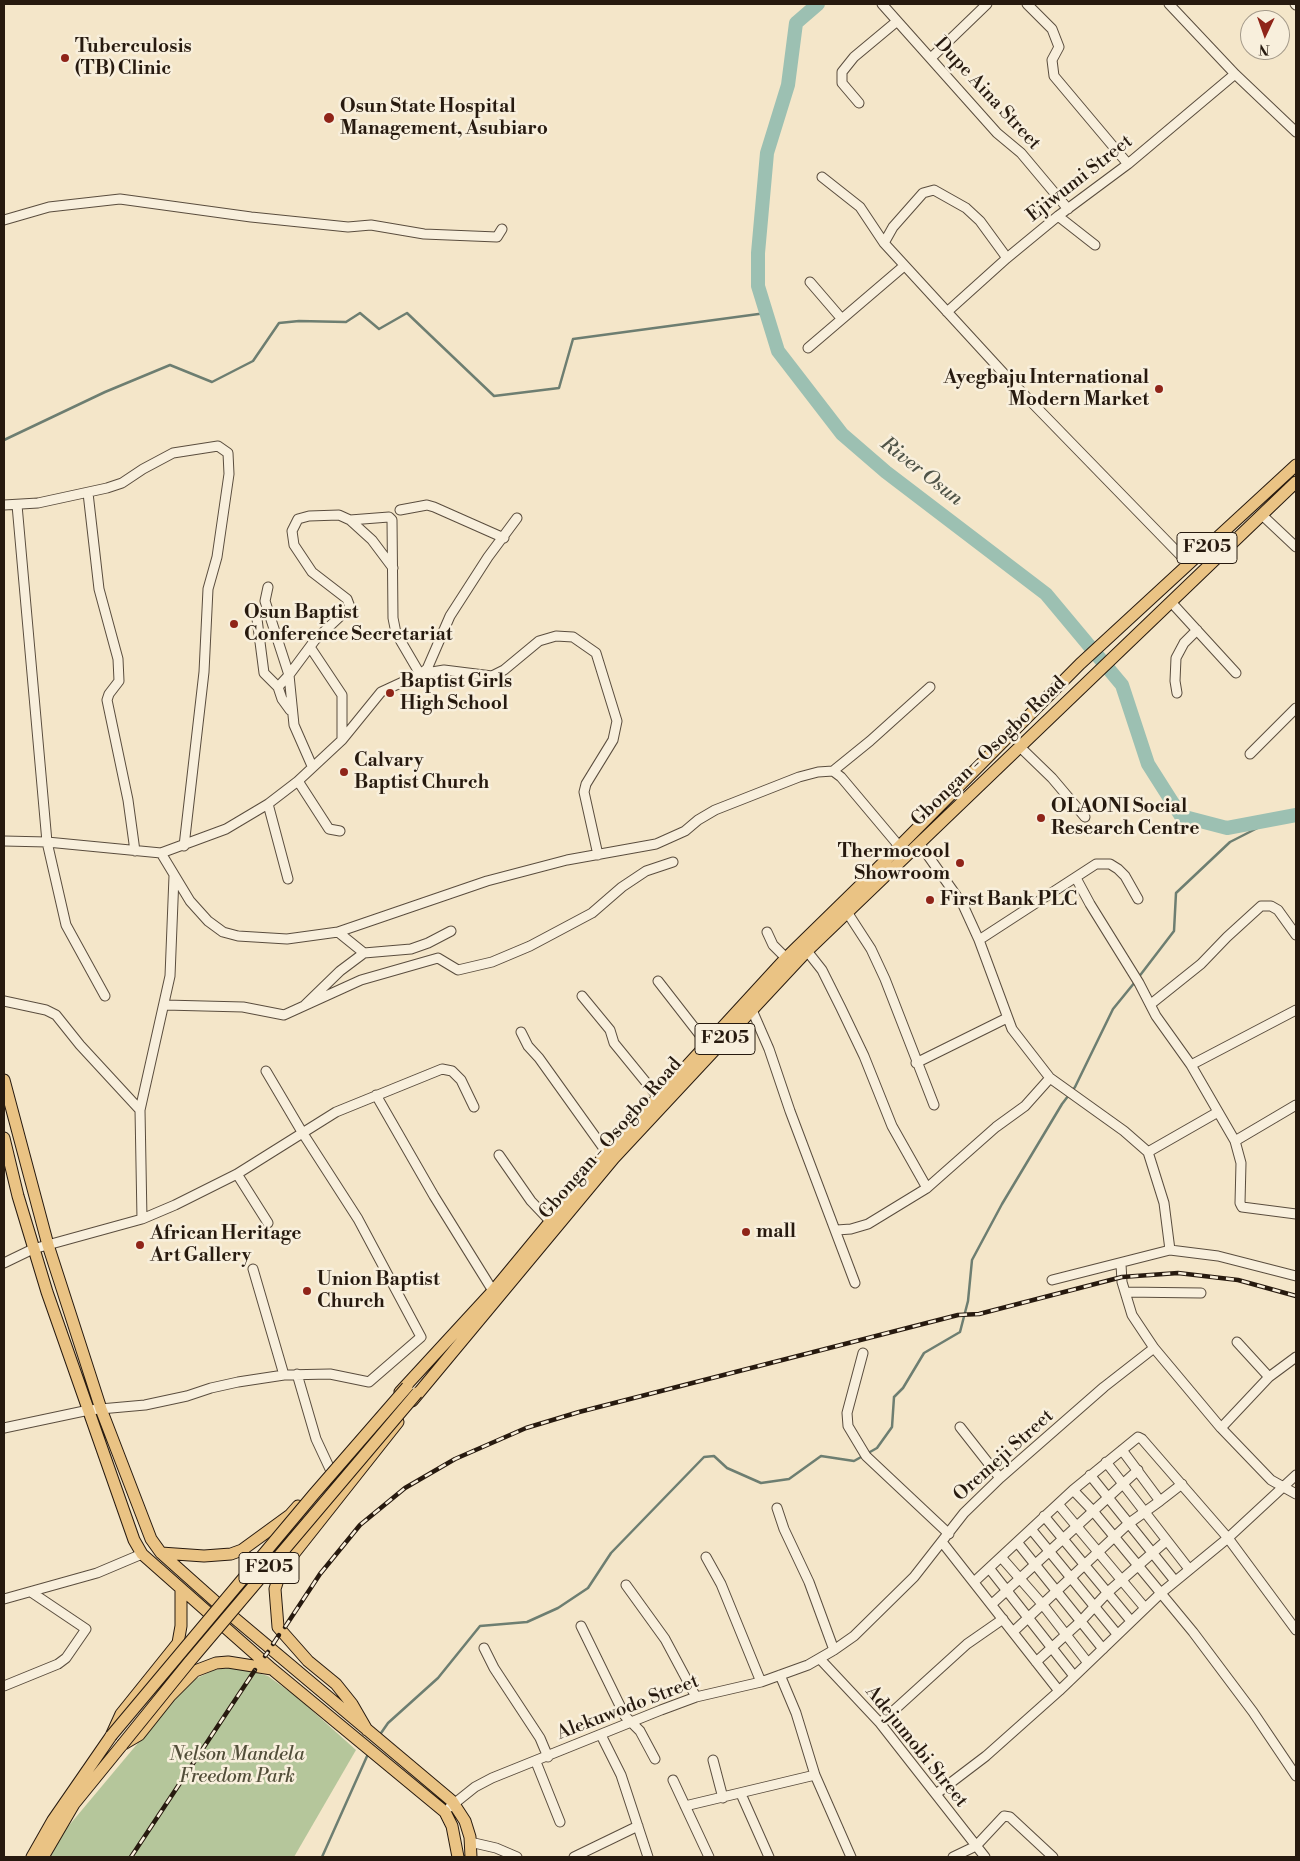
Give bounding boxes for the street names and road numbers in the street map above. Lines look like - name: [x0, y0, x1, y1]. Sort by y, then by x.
- street label: Dupe Aina Street: [929, 33, 1045, 155]
- street label: Ejiwumi Street: [1023, 131, 1137, 227]
- road number: F205: [1177, 532, 1237, 564]
- street label: Gbongan - Osogbo Road: [907, 672, 1071, 832]
- road number: F205: [695, 1024, 755, 1054]
- street label: Gbongan - Osogbo Road: [535, 1054, 687, 1224]
- street label: Oremeji Street: [949, 1405, 1059, 1507]
- road number: F205: [239, 1552, 299, 1584]
- street label: Alekuwodo Street: [554, 1670, 702, 1746]
- street label: Adejumobi Street: [860, 1681, 972, 1813]

